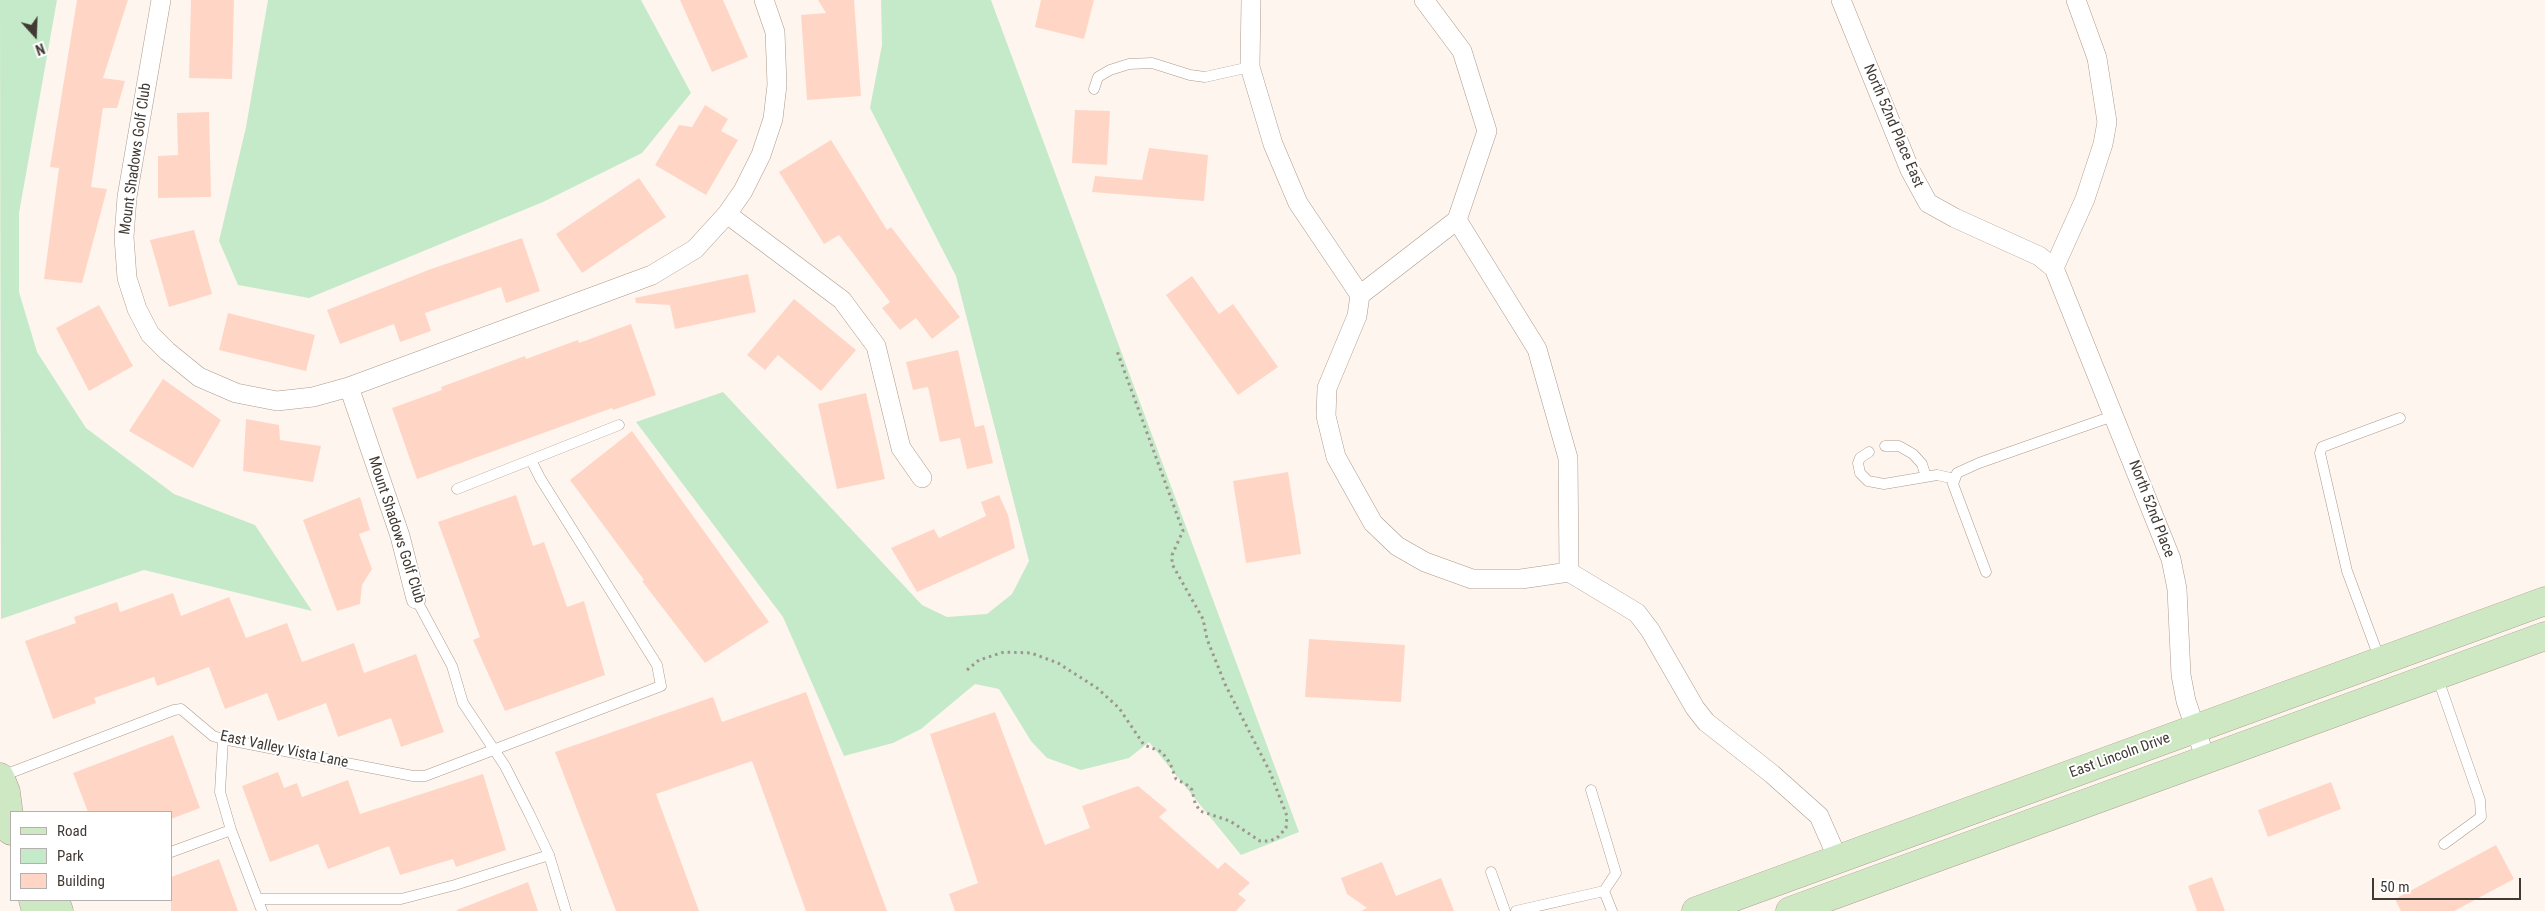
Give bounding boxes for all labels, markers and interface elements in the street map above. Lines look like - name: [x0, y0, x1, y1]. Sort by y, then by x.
- north arrow: [10, 10, 60, 60]
- text: N: [33, 40, 47, 58]
- street label: North 52nd Place East: [1859, 62, 1927, 190]
- street label: Mount Shadows Golf Club: [116, 82, 156, 236]
- street label: Mount Shadows Golf Club: [364, 454, 428, 606]
- street label: North 52nd Place: [2124, 458, 2178, 560]
- street label: East Valley Vista Lane: [218, 728, 350, 772]
- street label: East Lincoln Drive: [2067, 729, 2173, 783]
- legend: [10, 811, 172, 901]
- text: Road: [57, 822, 87, 840]
- text: Park: [57, 847, 84, 865]
- scale bar: [2375, 868, 2524, 900]
- text: Building: [57, 872, 105, 890]
- text: 50 m: [2380, 878, 2410, 896]

